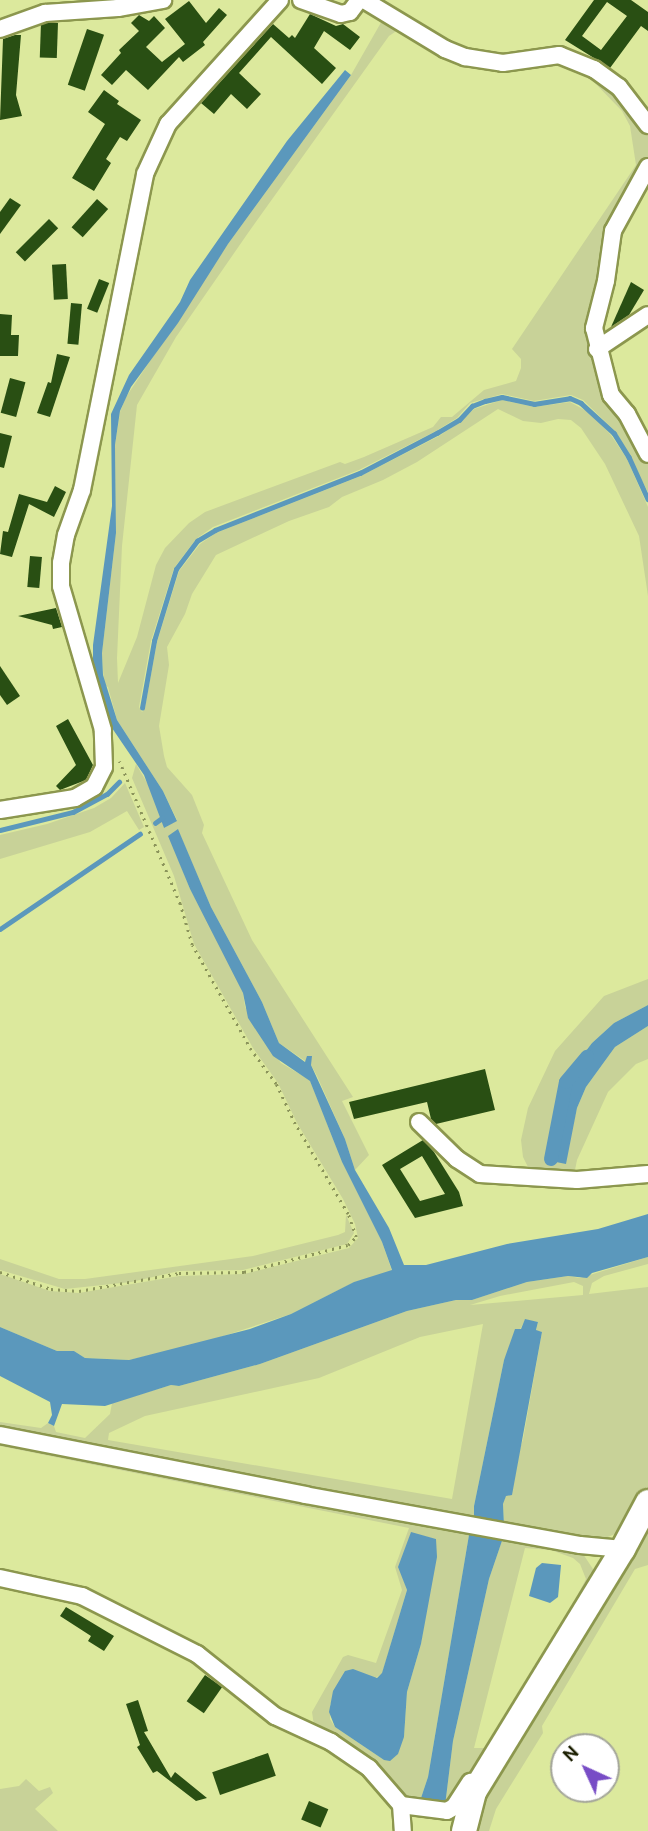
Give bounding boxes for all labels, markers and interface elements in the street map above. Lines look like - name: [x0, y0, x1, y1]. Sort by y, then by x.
- north arrow: [550, 1733, 620, 1803]
- text: N: [558, 1741, 585, 1768]

